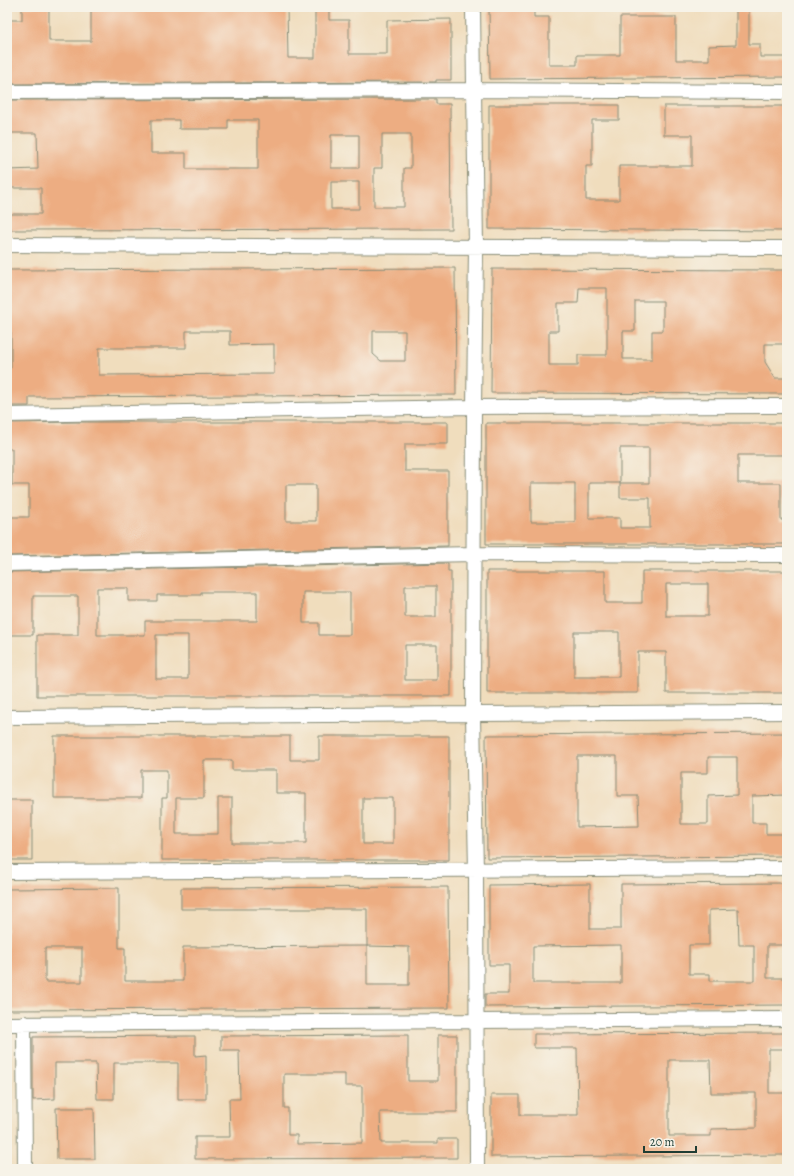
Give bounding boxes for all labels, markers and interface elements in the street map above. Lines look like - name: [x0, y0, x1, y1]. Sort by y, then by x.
- scale bar: [644, 1128, 696, 1154]
- text: 20 m: [650, 1134, 674, 1150]

